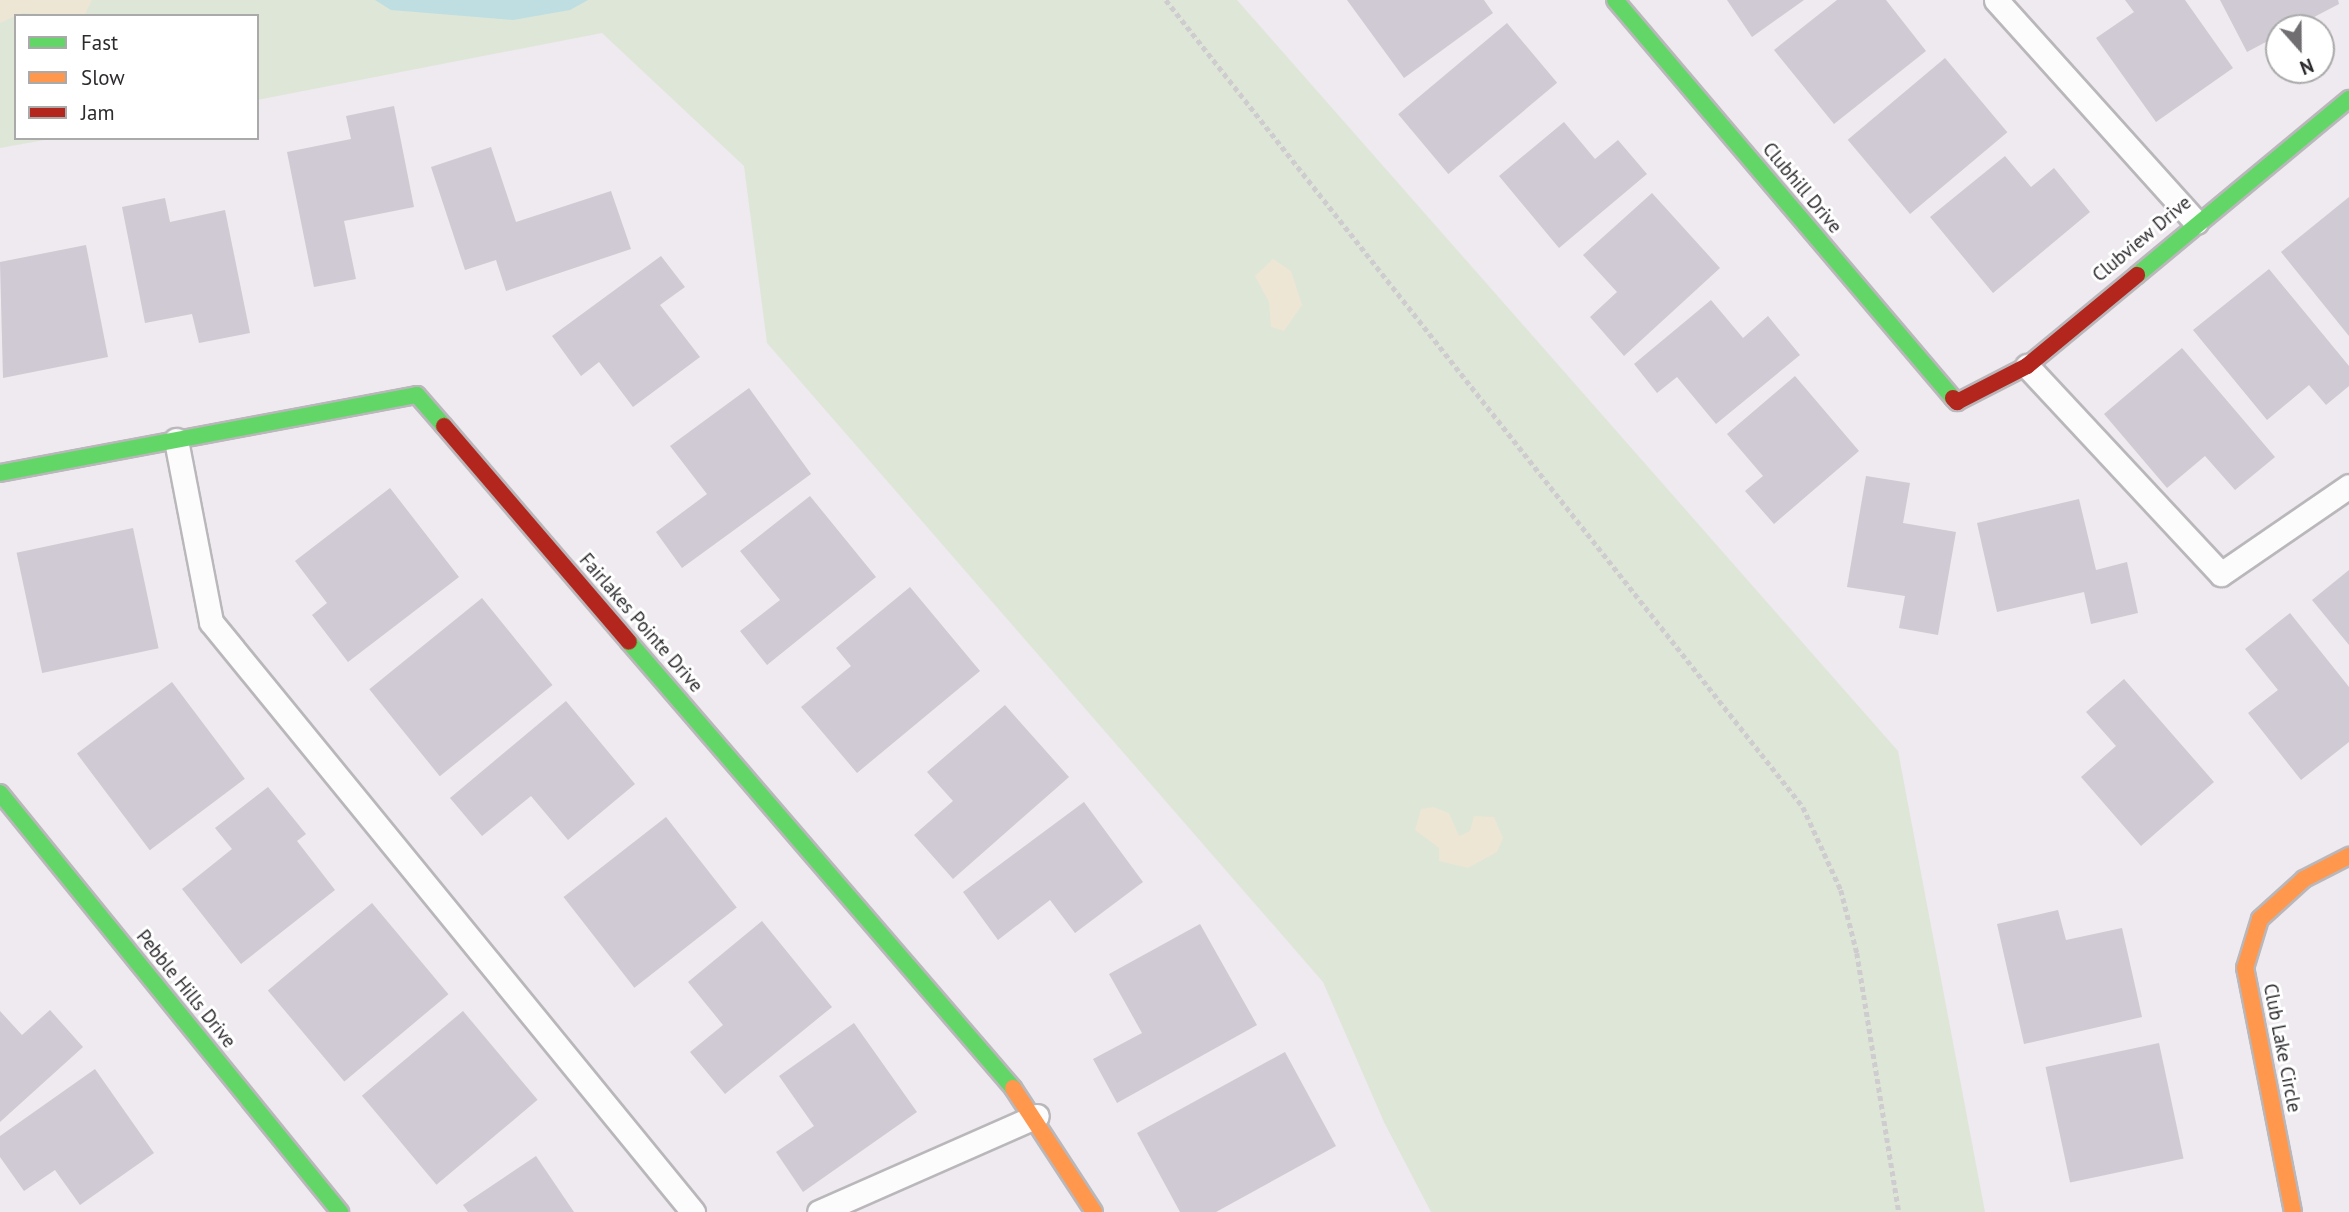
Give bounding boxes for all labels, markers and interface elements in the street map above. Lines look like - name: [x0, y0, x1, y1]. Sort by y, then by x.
- legend: [14, 14, 259, 140]
- north arrow: [2265, 14, 2335, 84]
- text: Fast: [81, 29, 118, 56]
- text: N: [2297, 53, 2317, 80]
- text: Slow: [81, 64, 125, 91]
- text: Jam: [81, 99, 115, 126]
- street label: Clubhill Drive: [1758, 138, 1846, 238]
- street label: Clubview Drive: [2088, 191, 2196, 287]
- street label: Fairlakes Pointe Drive: [574, 549, 708, 697]
- street label: Pebble Hills Drive: [132, 925, 240, 1053]
- street label: Club Lake Circle: [2258, 982, 2306, 1114]

